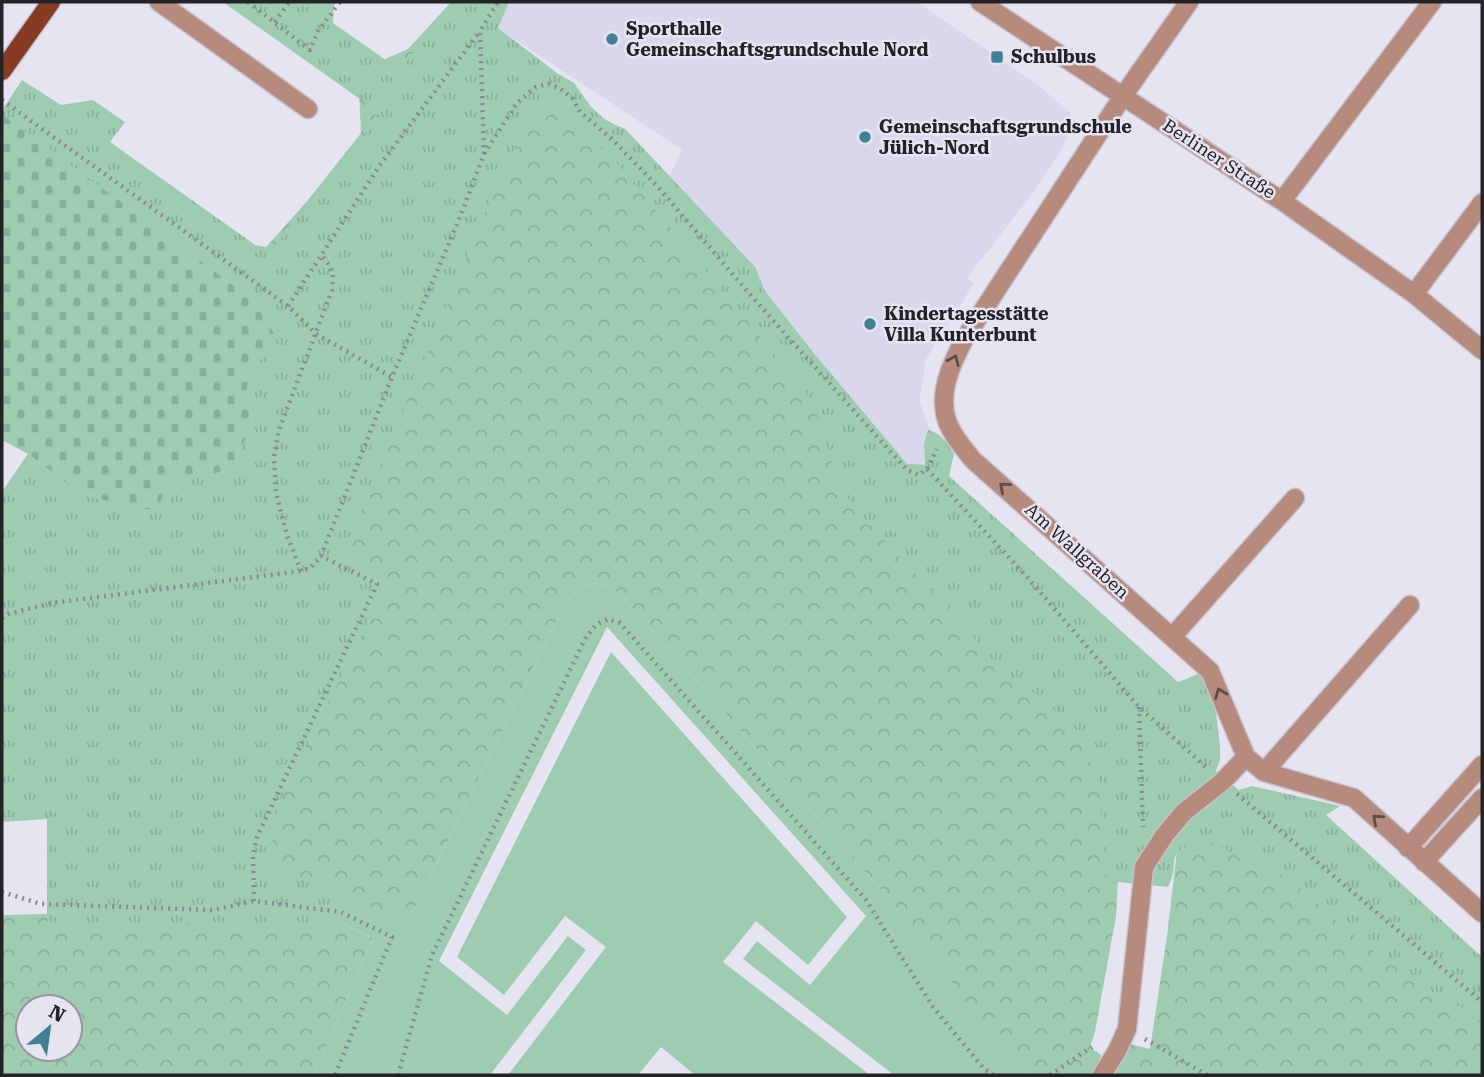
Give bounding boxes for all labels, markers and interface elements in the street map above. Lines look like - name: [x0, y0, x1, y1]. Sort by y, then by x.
- place label: Sporthalle Gemeinschaftsgrundschule Nord: [626, 18, 929, 60]
- marker: Sporthalle Gemeinschaftsgrundschule Nord: [604, 31, 620, 47]
- place label: Schulbus: [1011, 46, 1096, 67]
- marker: Schulbus: [989, 49, 1005, 65]
- street label: Berliner Straße: [1159, 114, 1280, 203]
- place label: Gemeinschaftsgrundschule Jülich-Nord: [879, 116, 1132, 158]
- marker: Gemeinschaftsgrundschule Jülich-Nord: [857, 129, 873, 145]
- place label: Kindertagesstätte Villa Kunterbunt: [884, 303, 1049, 345]
- marker: Kindertagesstätte Villa Kunterbunt: [862, 316, 878, 332]
- one-way arrow: [946, 355, 960, 367]
- one-way arrow: [999, 483, 1012, 495]
- street label: Am Wallgraben: [1021, 499, 1134, 603]
- one-way arrow: [1214, 688, 1228, 701]
- one-way arrow: [1372, 815, 1385, 827]
- north arrow: [14, 993, 84, 1063]
- text: N: [45, 1000, 69, 1027]

